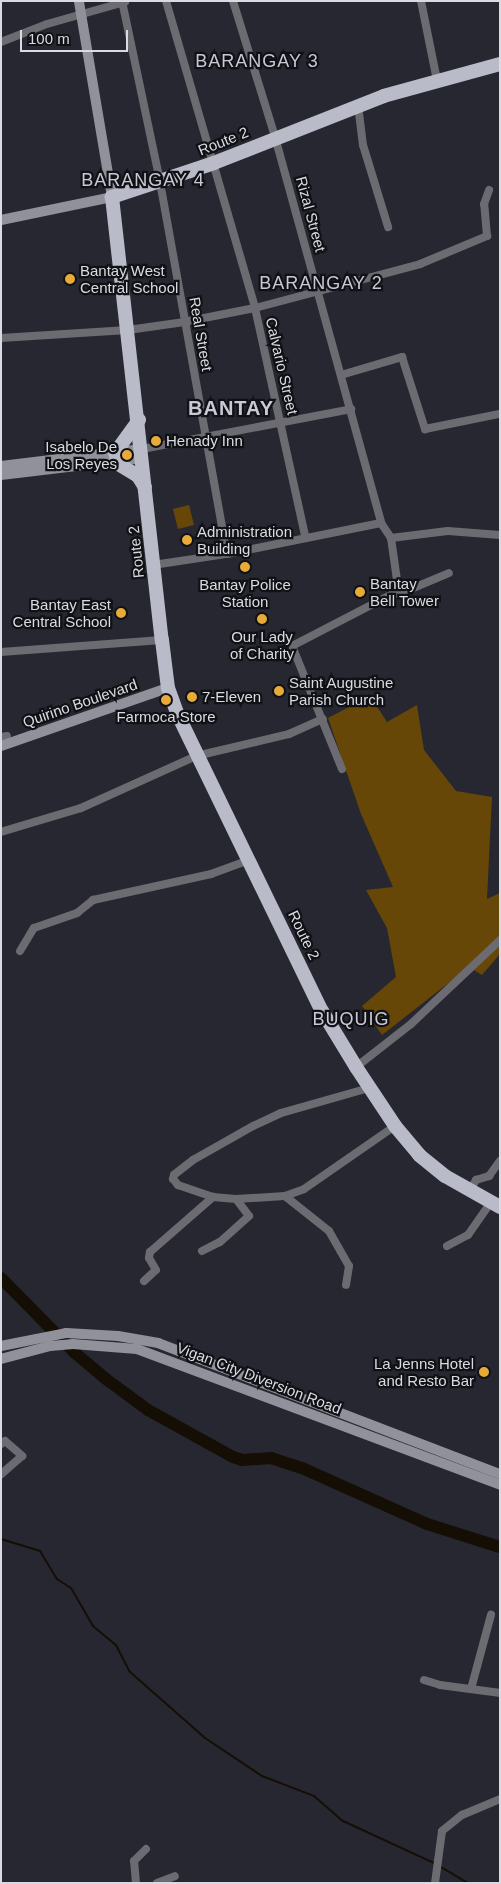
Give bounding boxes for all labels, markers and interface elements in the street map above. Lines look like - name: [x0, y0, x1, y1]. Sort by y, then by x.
- scale bar: [22, 20, 130, 52]
- text: 100 m: [28, 30, 70, 47]
- district label: BARANGAY 3: [194, 50, 320, 72]
- street label: Route 2: [195, 123, 251, 159]
- district label: BARANGAY 4: [80, 169, 206, 191]
- street label: Rizal Street: [292, 174, 330, 254]
- place label: Bantay West Central School: [80, 261, 178, 296]
- district label: BARANGAY 2: [258, 272, 384, 294]
- marker: Bantay West Central School: [64, 273, 76, 285]
- street label: Real Street: [186, 295, 216, 373]
- street label: Calvario Street: [262, 316, 302, 416]
- district label: BANTAY: [187, 396, 275, 420]
- place label: Henady Inn: [166, 432, 243, 450]
- marker: Henady Inn: [150, 435, 162, 447]
- place label: Isabelo De Los Reyes: [45, 437, 117, 472]
- marker: Isabelo De Los Reyes: [121, 449, 133, 461]
- place label: Administration Building: [197, 522, 292, 557]
- street label: Route 2: [124, 525, 148, 579]
- marker: Administration Building: [181, 534, 193, 546]
- marker: Bantay Police Station: [239, 561, 251, 573]
- place label: Bantay Bell Tower: [370, 574, 439, 609]
- place label: Bantay Police Station: [199, 575, 291, 610]
- marker: Bantay Bell Tower: [354, 586, 366, 598]
- place label: Bantay East Central School: [13, 595, 111, 630]
- marker: Bantay East Central School: [115, 607, 127, 619]
- marker: Our Lady of Charity: [256, 613, 268, 625]
- place label: Our Lady of Charity: [230, 627, 294, 662]
- place label: Saint Augustine Parish Church: [289, 673, 394, 708]
- street label: Quirino Boulevard: [20, 675, 140, 731]
- marker: Saint Augustine Parish Church: [273, 685, 285, 697]
- place label: 7-Eleven: [202, 688, 261, 706]
- marker: 7-Eleven: [186, 691, 198, 703]
- marker: Farmoca Store: [160, 694, 172, 706]
- place label: Farmoca Store: [116, 708, 216, 726]
- street label: Route 2: [284, 907, 324, 963]
- district label: BUQUIG: [312, 1008, 390, 1030]
- street label: Vigan City Diversion Road: [174, 1338, 344, 1418]
- place label: La Jenns Hotel and Resto Bar: [374, 1354, 474, 1389]
- marker: La Jenns Hotel and Resto Bar: [478, 1366, 490, 1378]

